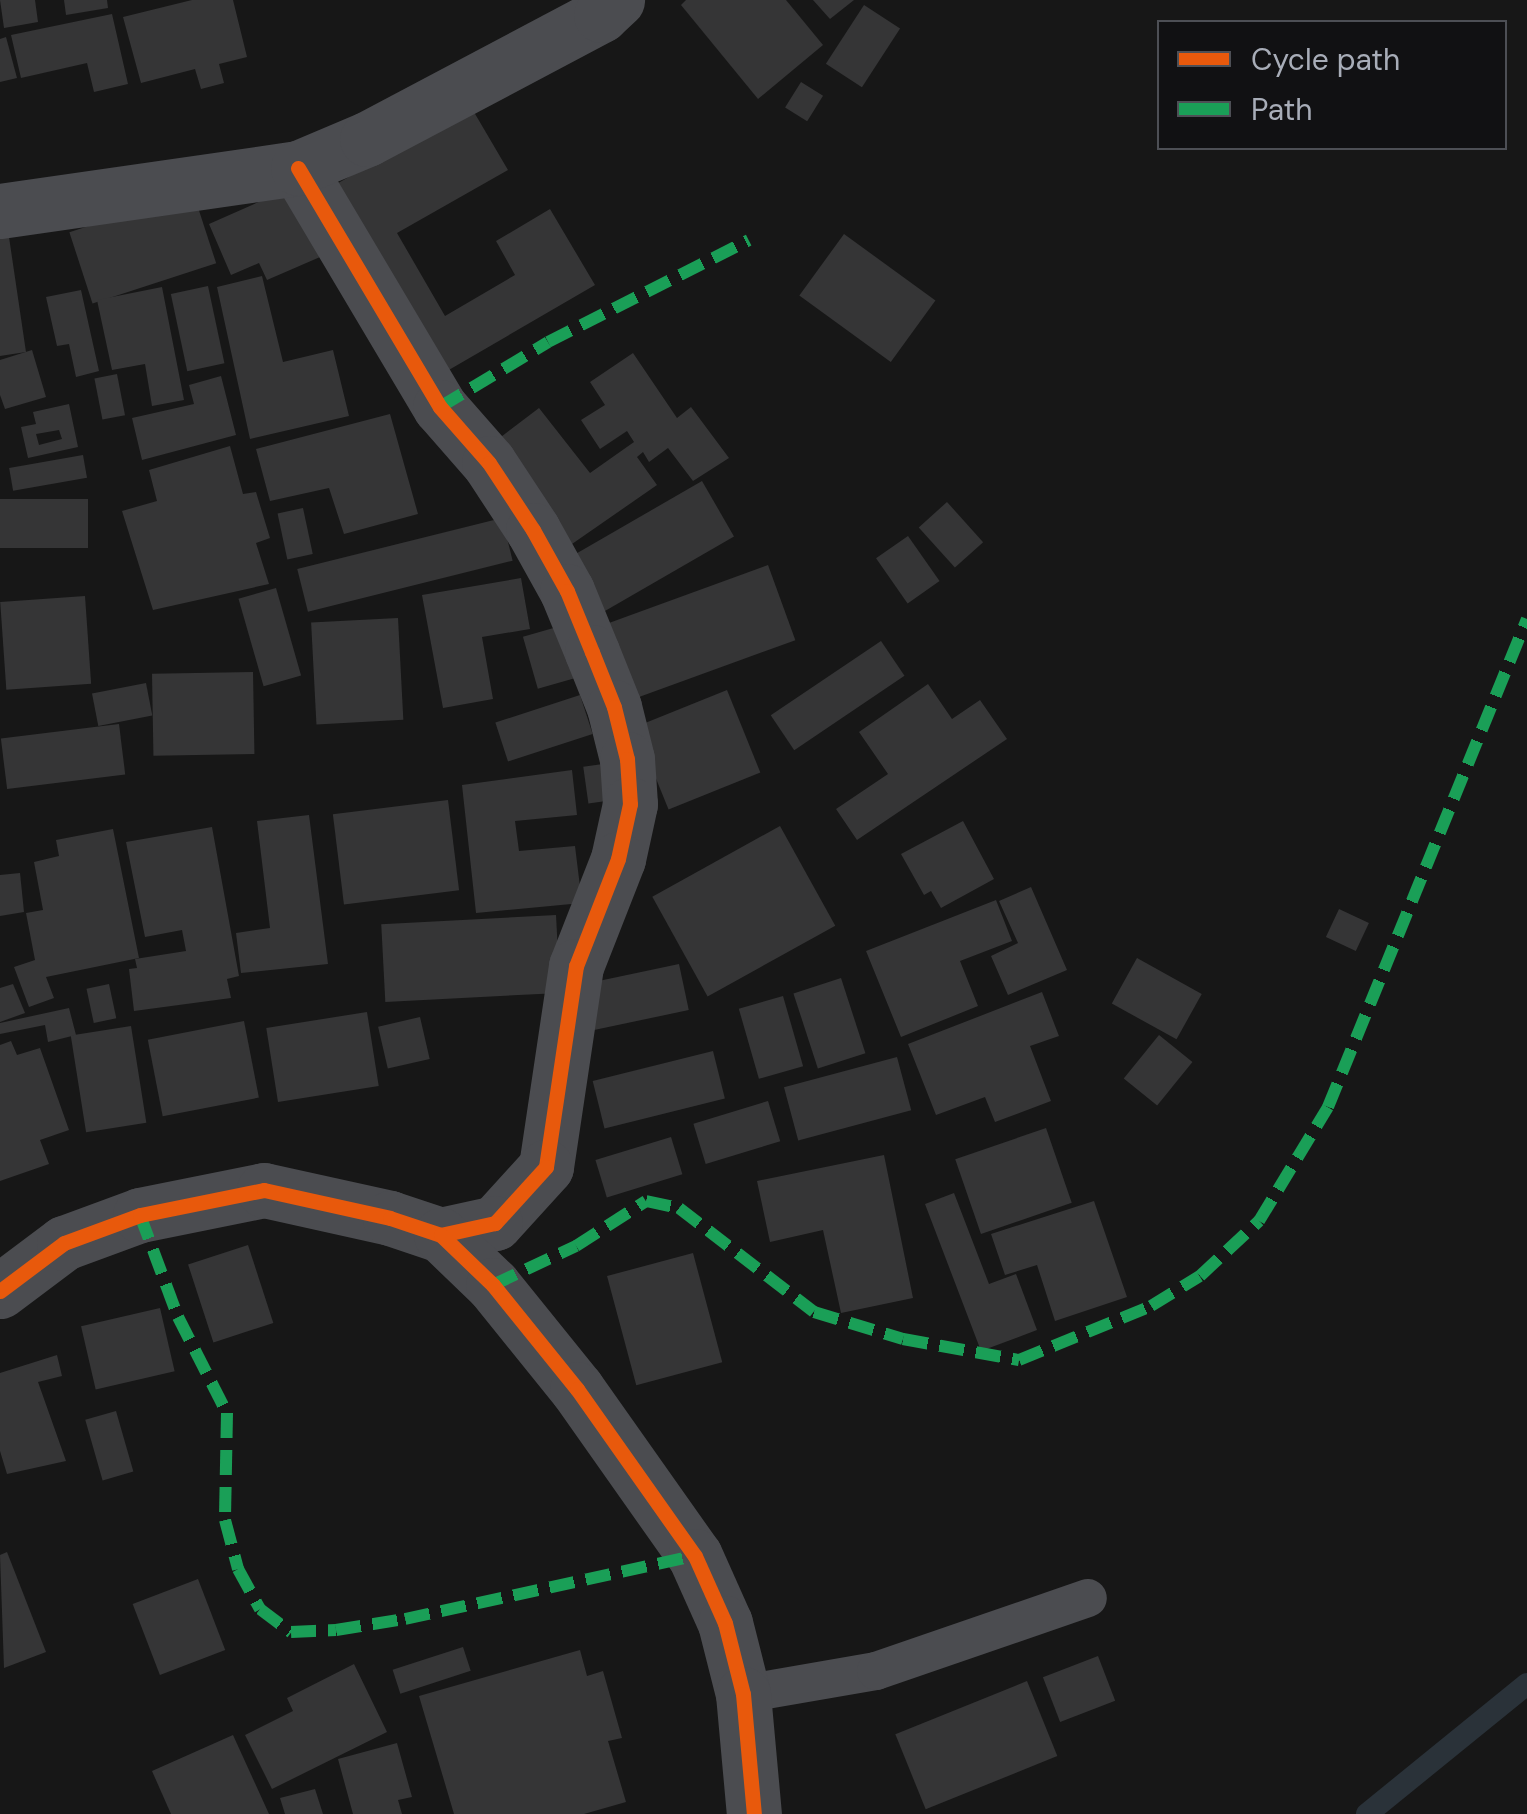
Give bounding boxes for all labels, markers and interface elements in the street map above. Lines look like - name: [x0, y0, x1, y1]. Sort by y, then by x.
- legend: [1157, 20, 1507, 150]
- text: Cycle path: [1251, 40, 1400, 79]
- text: Path: [1251, 90, 1313, 129]

